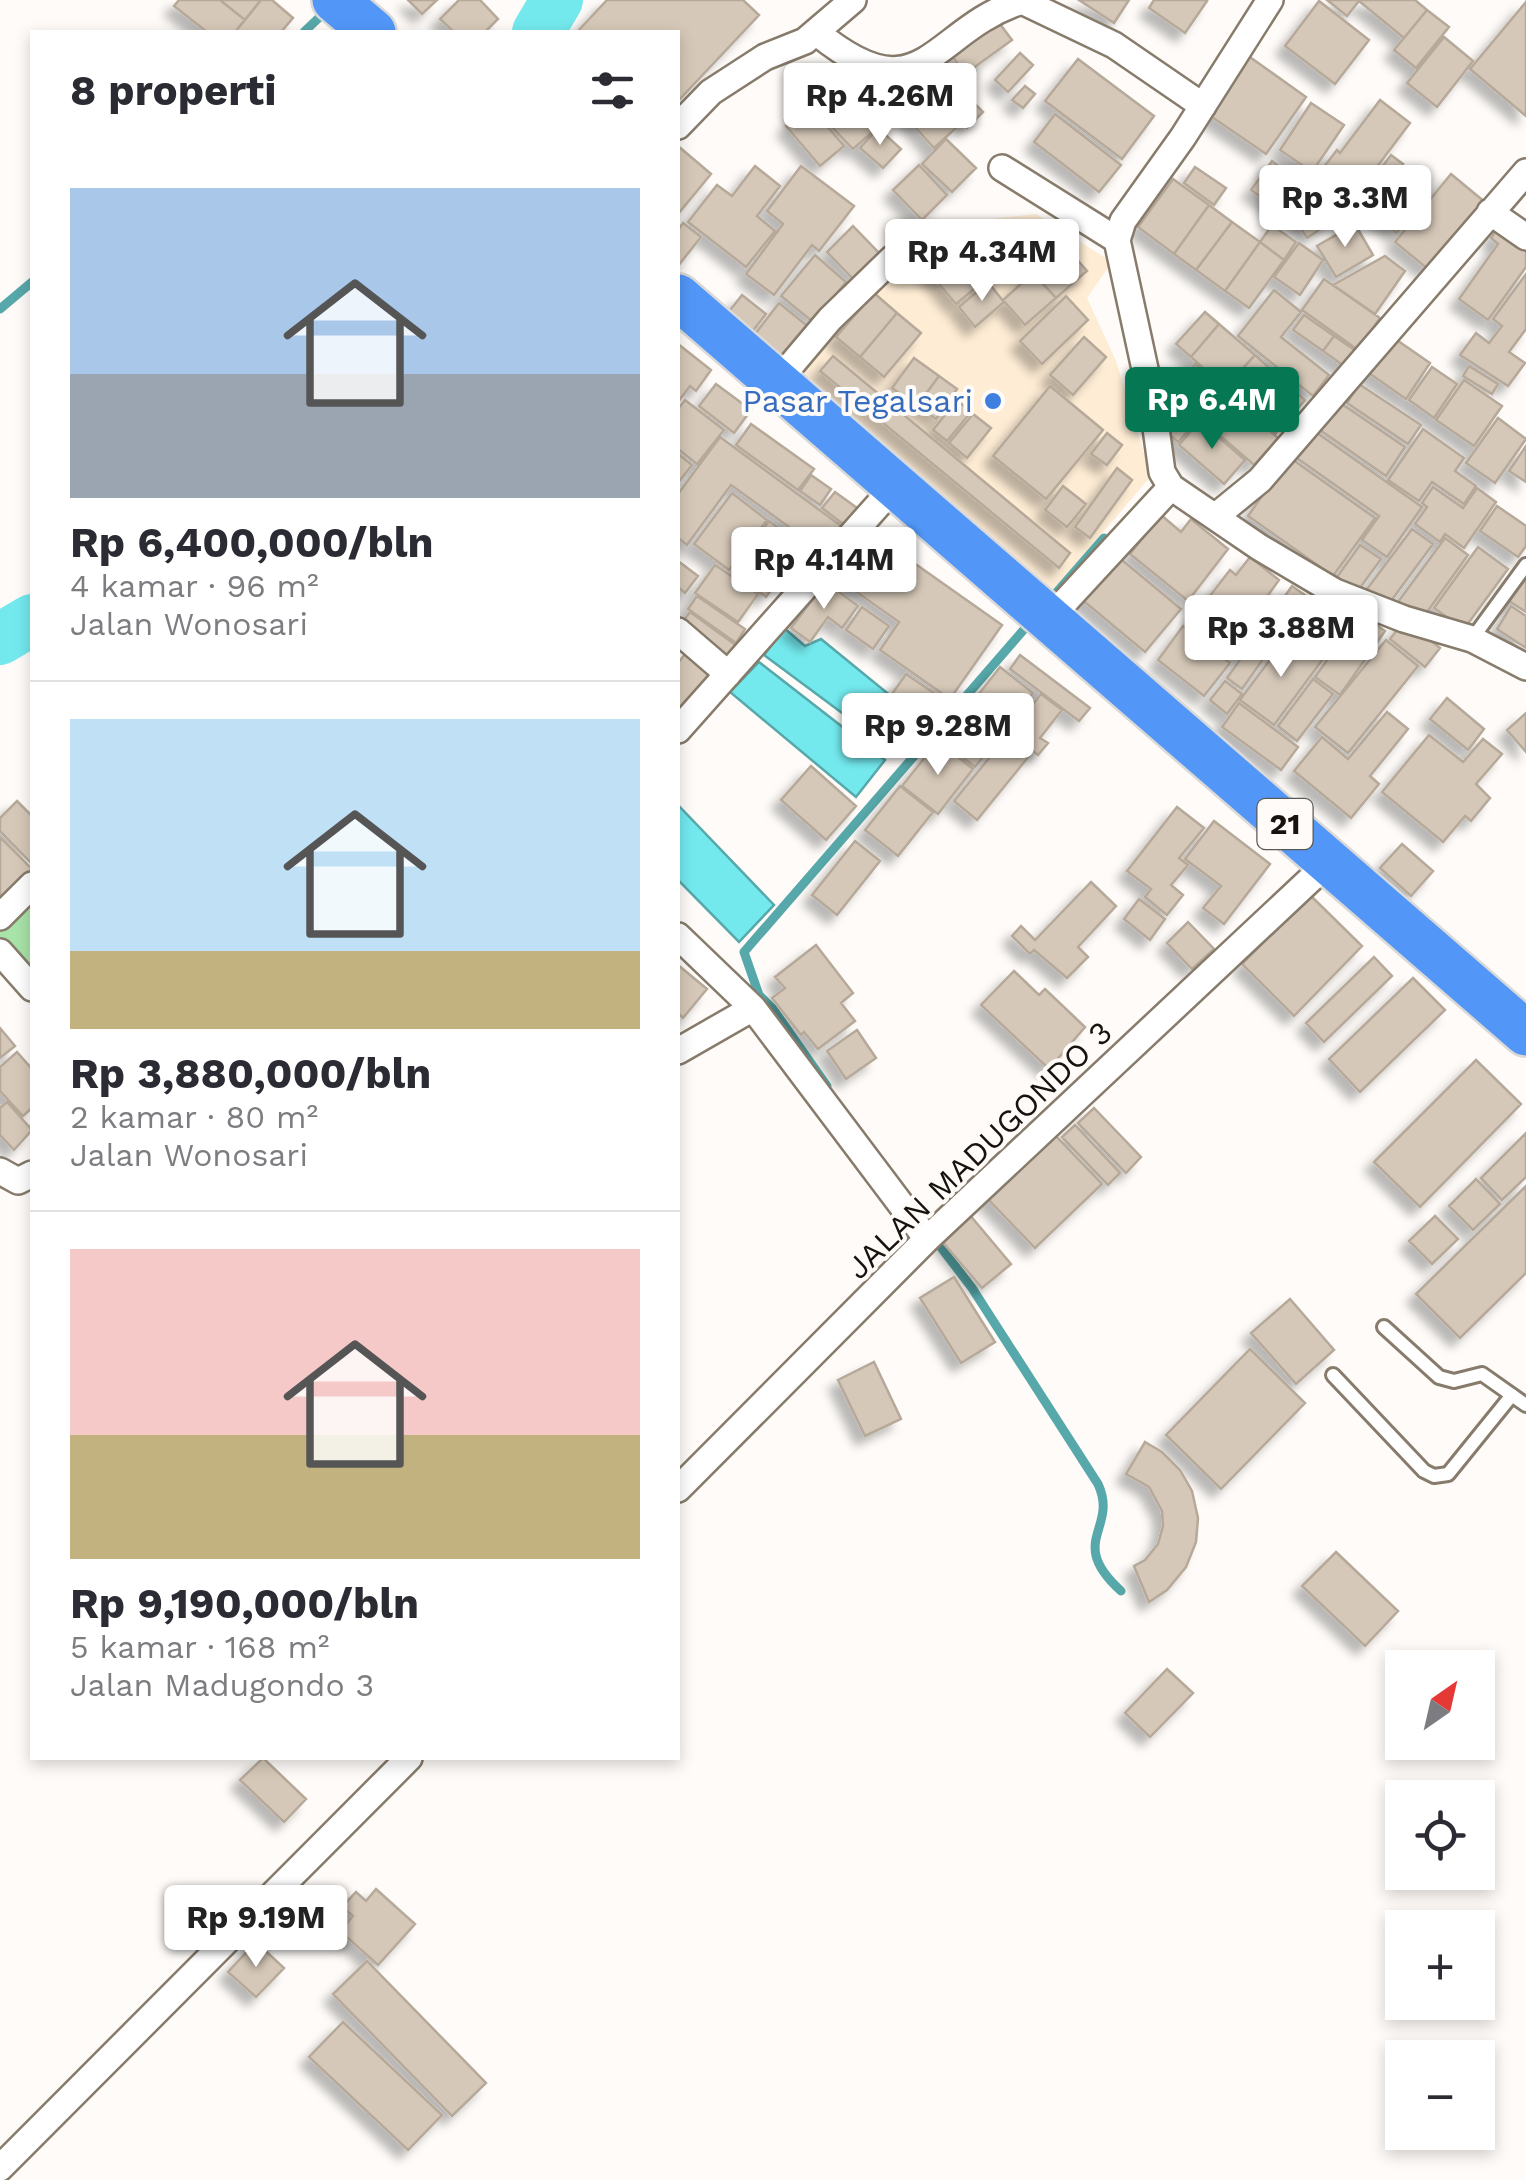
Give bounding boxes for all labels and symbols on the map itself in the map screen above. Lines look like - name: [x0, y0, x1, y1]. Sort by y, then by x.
- pin: Rp 4.26M: [777, 63, 983, 148]
- pin: Rp 3.3M: [1253, 165, 1437, 250]
- pin: Rp 4.34M: [879, 219, 1085, 304]
- pin: Rp 6.4M: [1120, 367, 1304, 452]
- place label: Pasar Tegalsari: [742, 382, 973, 420]
- marker: Pasar Tegalsari: [982, 390, 1004, 412]
- pin: Rp 4.14M: [721, 527, 927, 612]
- pin: Rp 3.88M: [1178, 595, 1384, 680]
- pin: Rp 9.28M: [835, 693, 1041, 778]
- road number: 21: [1258, 799, 1312, 849]
- street label: JALAN MADUGONDO 3: [838, 1013, 1120, 1287]
- north arrow: [1385, 1650, 1495, 1760]
- pin: Rp 9.19M: [153, 1885, 359, 1970]

